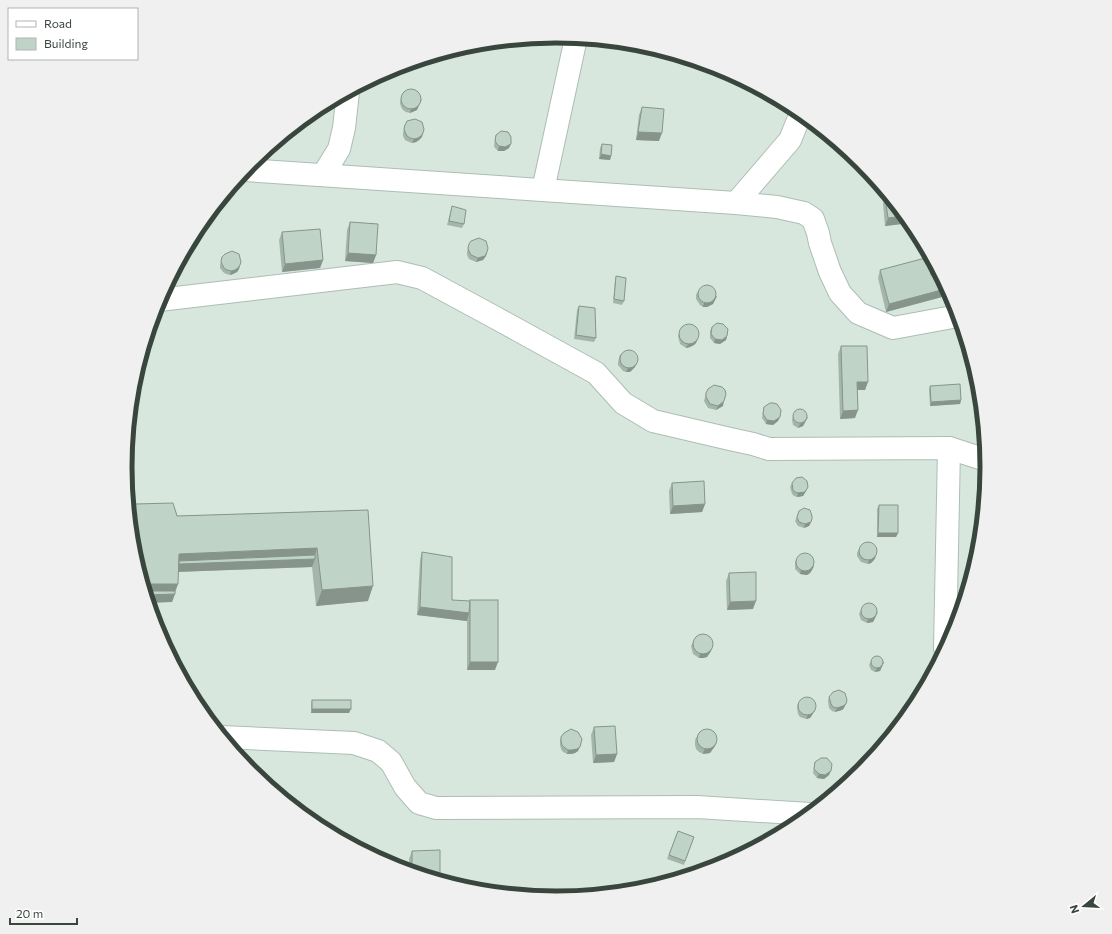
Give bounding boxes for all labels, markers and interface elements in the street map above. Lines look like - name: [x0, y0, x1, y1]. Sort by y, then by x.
- legend: [8, 8, 138, 60]
- text: Road: [44, 16, 72, 30]
- text: Building: [44, 36, 88, 50]
- north arrow: [1064, 886, 1104, 926]
- scale bar: [10, 900, 77, 926]
- text: N: [1067, 903, 1081, 915]
- text: 20 m: [16, 906, 43, 920]

